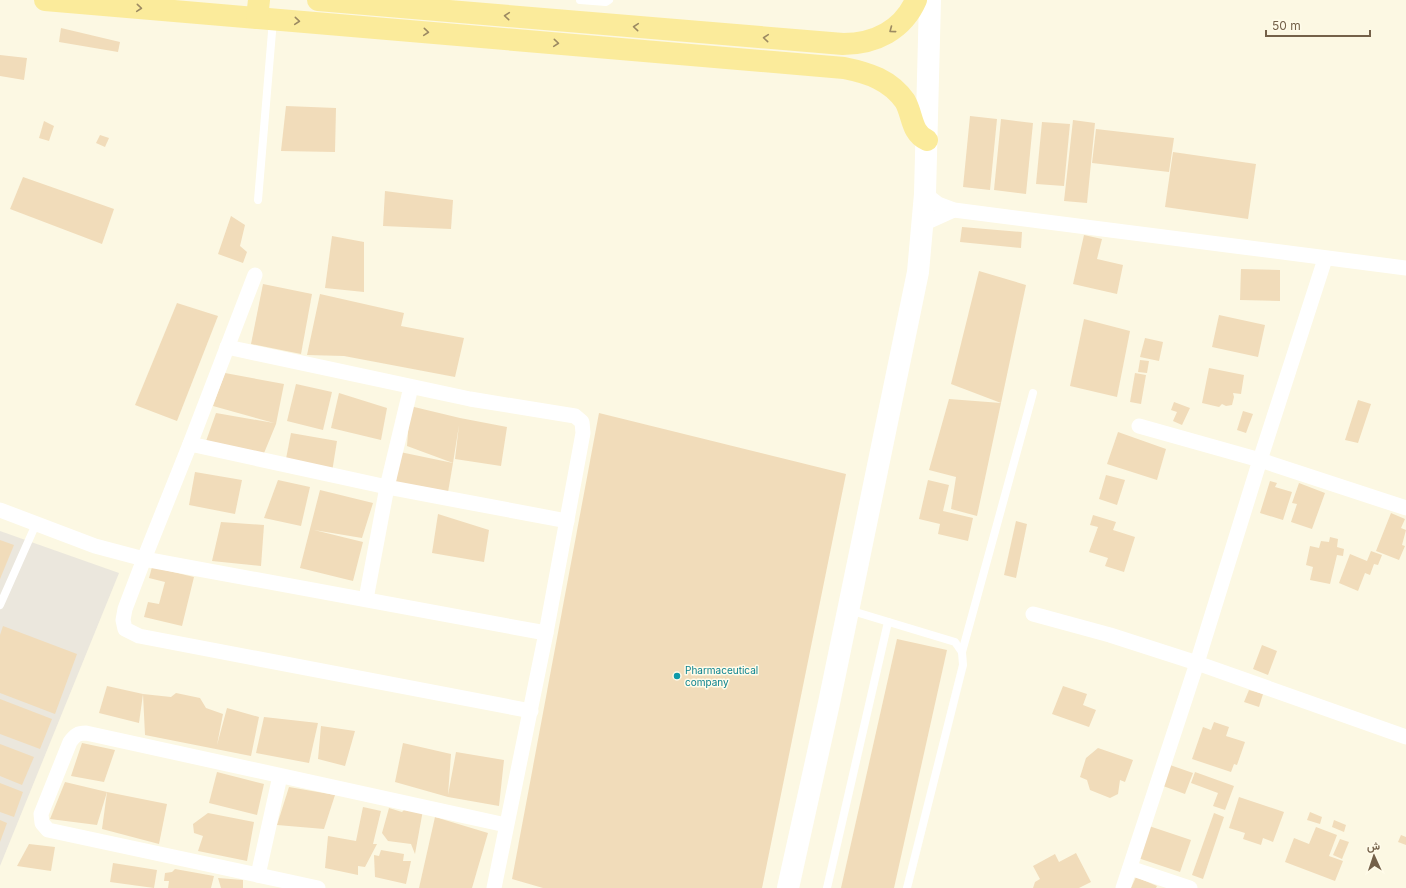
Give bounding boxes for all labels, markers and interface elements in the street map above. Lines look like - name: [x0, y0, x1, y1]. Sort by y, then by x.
- one-way arrow: [136, 3, 142, 12]
- one-way arrow: [504, 12, 510, 21]
- scale bar: [1266, 12, 1370, 38]
- one-way arrow: [294, 17, 300, 26]
- text: 50 m: [1272, 18, 1301, 33]
- one-way arrow: [633, 22, 639, 31]
- one-way arrow: [889, 25, 896, 33]
- one-way arrow: [423, 28, 429, 37]
- one-way arrow: [763, 33, 769, 42]
- one-way arrow: [553, 39, 559, 48]
- place label: Pharmaceutical company: [685, 664, 758, 688]
- marker: Pharmaceutical company: [672, 671, 682, 681]
- north arrow: [1354, 836, 1394, 876]
- text: ش: [1367, 839, 1380, 853]

